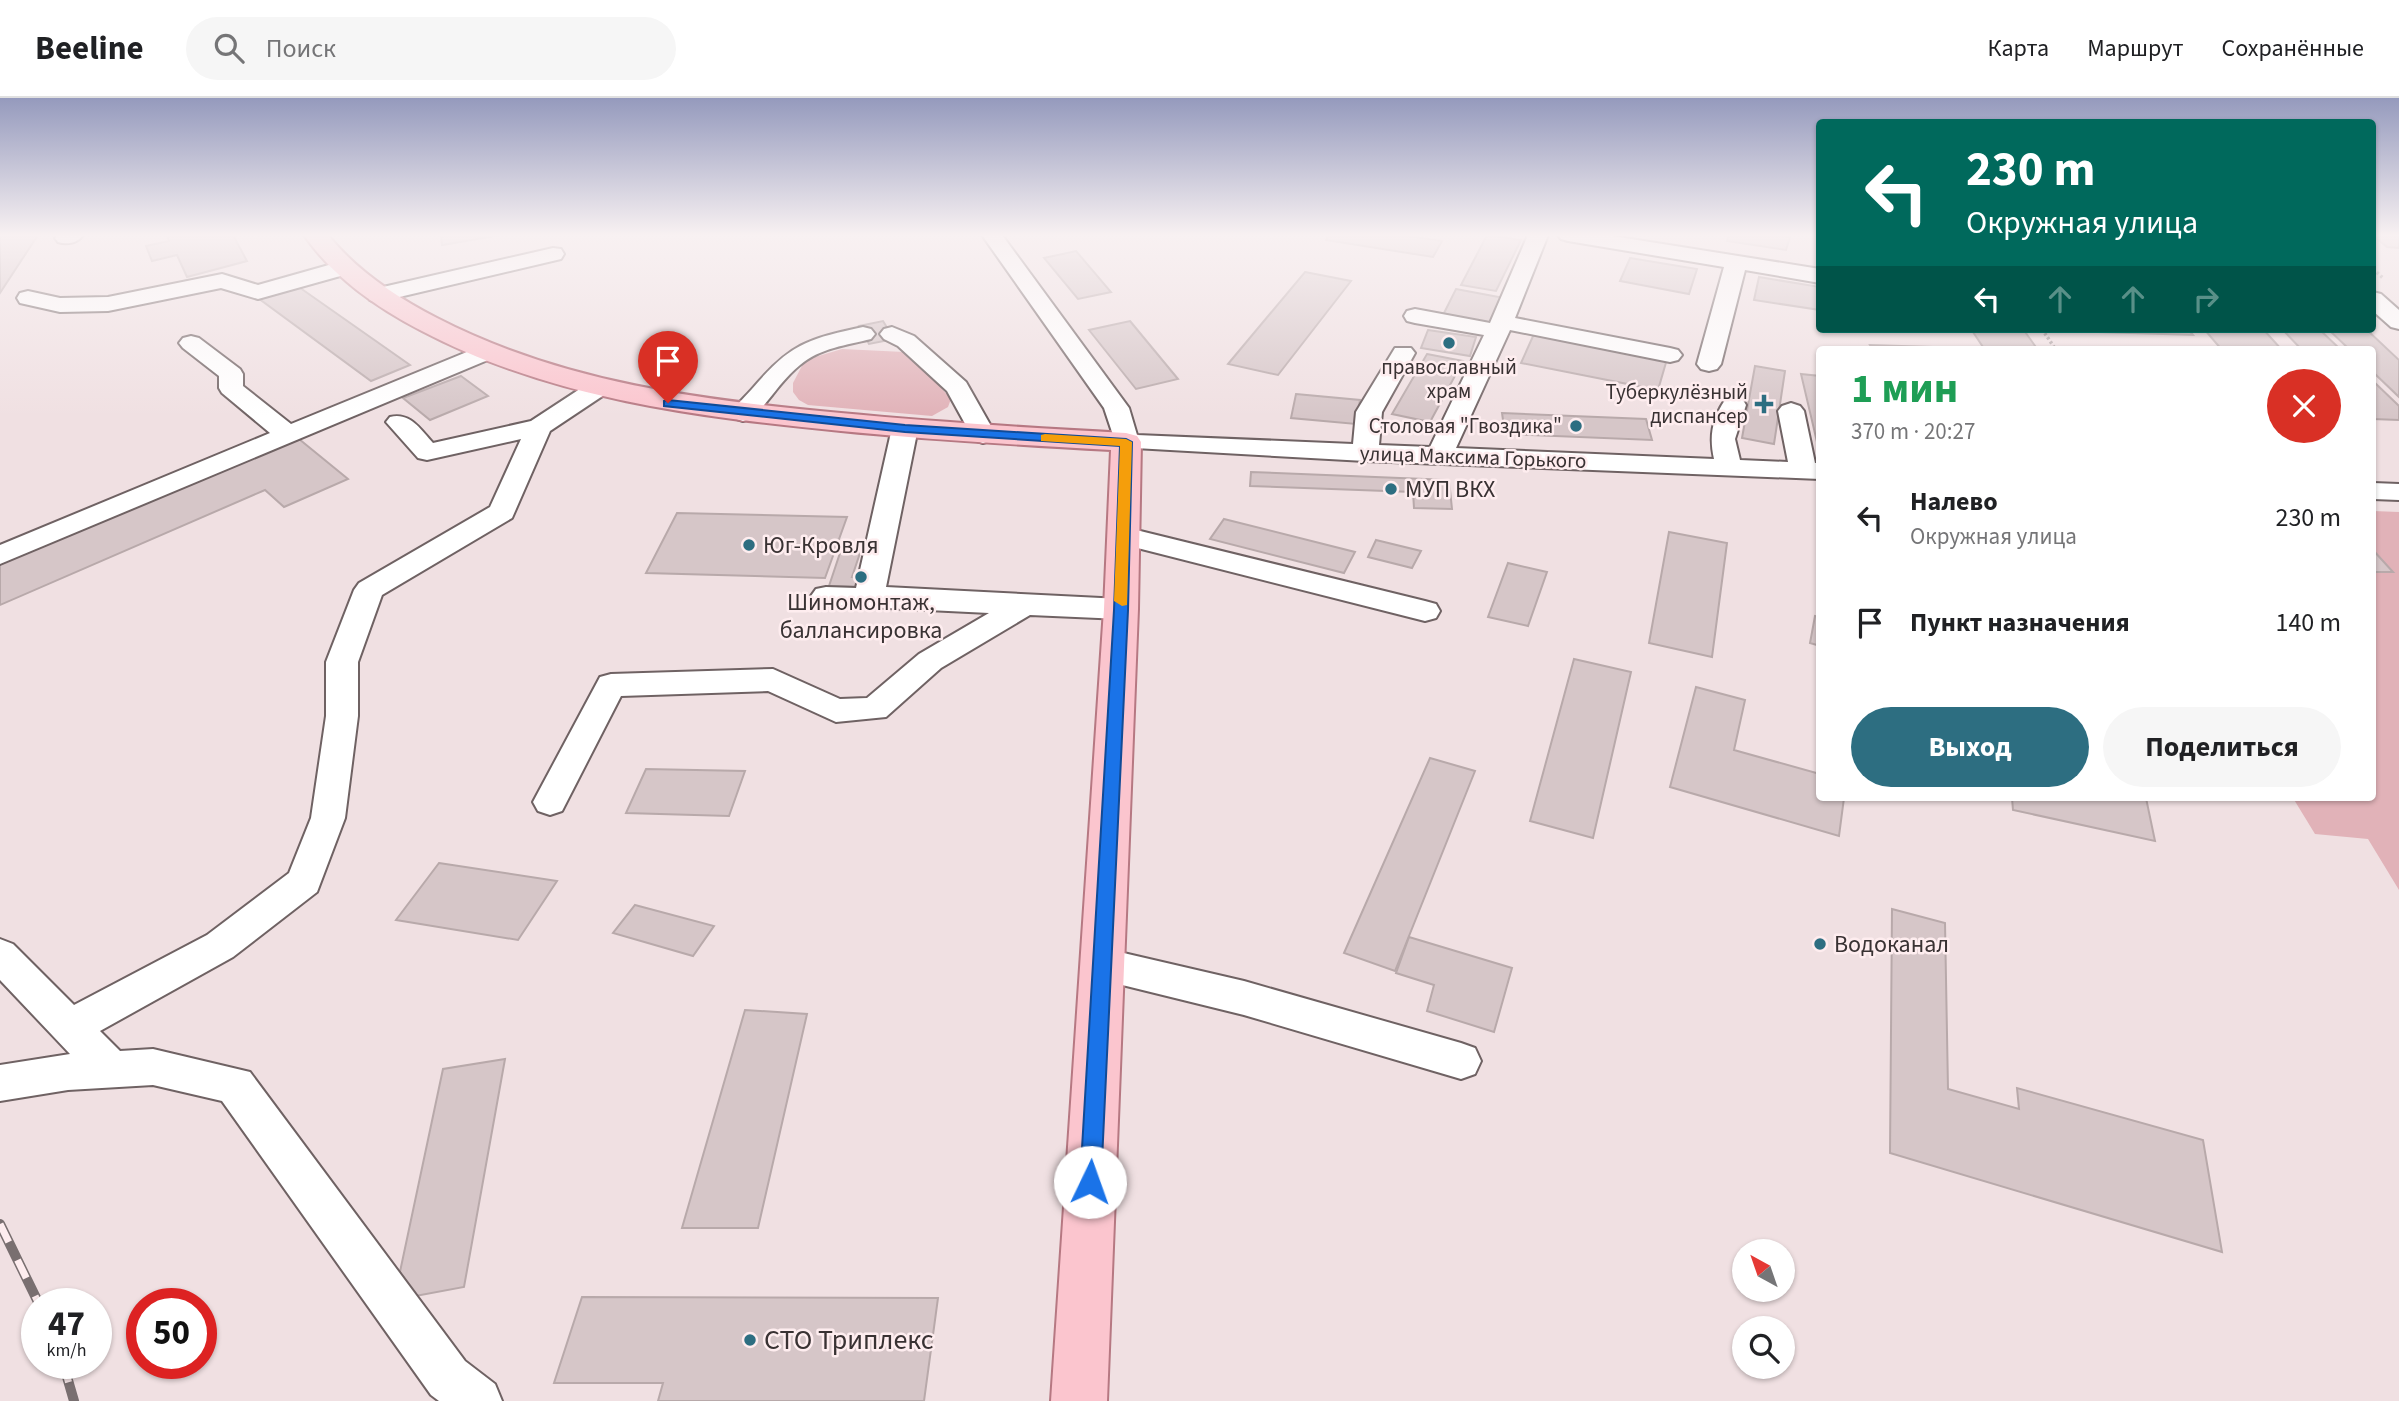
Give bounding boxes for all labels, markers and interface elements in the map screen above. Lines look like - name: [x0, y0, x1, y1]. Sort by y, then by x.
- search box: [186, 17, 676, 80]
- text: Beeline: [35, 25, 144, 72]
- icon: search: [210, 29, 248, 67]
- text: Поиск: [266, 30, 336, 67]
- text: Карта: [1988, 31, 2049, 66]
- text: Маршрут: [2087, 31, 2183, 66]
- text: Сохранённые: [2221, 31, 2364, 66]
- text: 230 m: [1966, 135, 2095, 205]
- icon: left: [1851, 147, 1942, 238]
- text: Окружная улица: [1966, 200, 2198, 246]
- icon: left: [1968, 280, 2006, 318]
- icon: ahead: [2041, 280, 2079, 318]
- icon: ahead: [2114, 280, 2152, 318]
- icon: right: [2187, 280, 2225, 318]
- pin: [638, 331, 698, 403]
- marker: православный храм: [1441, 335, 1457, 351]
- icon: arrive: [649, 342, 687, 380]
- place label: православный храм: [1381, 352, 1517, 406]
- text: 1 мин: [1851, 359, 1958, 419]
- button: close: [2267, 369, 2341, 443]
- place label: Туберкулёзный диспансер: [1605, 377, 1748, 431]
- marker: Туберкулёзный диспансер: [1754, 394, 1774, 414]
- place label: Столовая "Гвоздика": [1369, 411, 1562, 441]
- text: 370 m · 20:27: [1851, 415, 1975, 448]
- marker: Столовая "Гвоздика": [1568, 418, 1584, 434]
- street label: улица Максима Горького: [1359, 438, 1587, 476]
- place label: МУП ВКХ: [1405, 472, 1495, 507]
- marker: МУП ВКХ: [1383, 481, 1399, 497]
- text: Налево: [1910, 483, 1998, 520]
- icon: left: [1851, 499, 1889, 537]
- text: 230 m: [2275, 499, 2341, 536]
- text: Окружная улица: [1910, 520, 2077, 553]
- place label: Юг-Кровля: [763, 528, 879, 563]
- marker: Юг-Кровля: [741, 537, 757, 553]
- marker: Шиномонтаж, баллансировка: [853, 569, 869, 585]
- place label: Шиномонтаж, баллансировка: [780, 585, 942, 648]
- icon: arrive: [1851, 604, 1889, 642]
- text: Пункт назначения: [1910, 604, 2130, 641]
- text: 140 m: [2275, 604, 2341, 641]
- button: Выход: [1851, 707, 2089, 787]
- button: Поделиться: [2103, 707, 2341, 787]
- place label: Водоканал: [1834, 927, 1949, 962]
- marker: Водоканал: [1812, 936, 1828, 952]
- position arrow: [1053, 1145, 1127, 1219]
- north arrow: [1732, 1239, 1796, 1302]
- map controls: [1732, 1239, 1795, 1379]
- speed limit sign: 50: [126, 1288, 217, 1379]
- text: 47: [48, 1299, 85, 1349]
- button: search: [1732, 1316, 1795, 1379]
- place label: СТО Триплекс: [764, 1320, 934, 1360]
- marker: СТО Триплекс: [742, 1332, 758, 1348]
- text: km/h: [47, 1338, 86, 1363]

